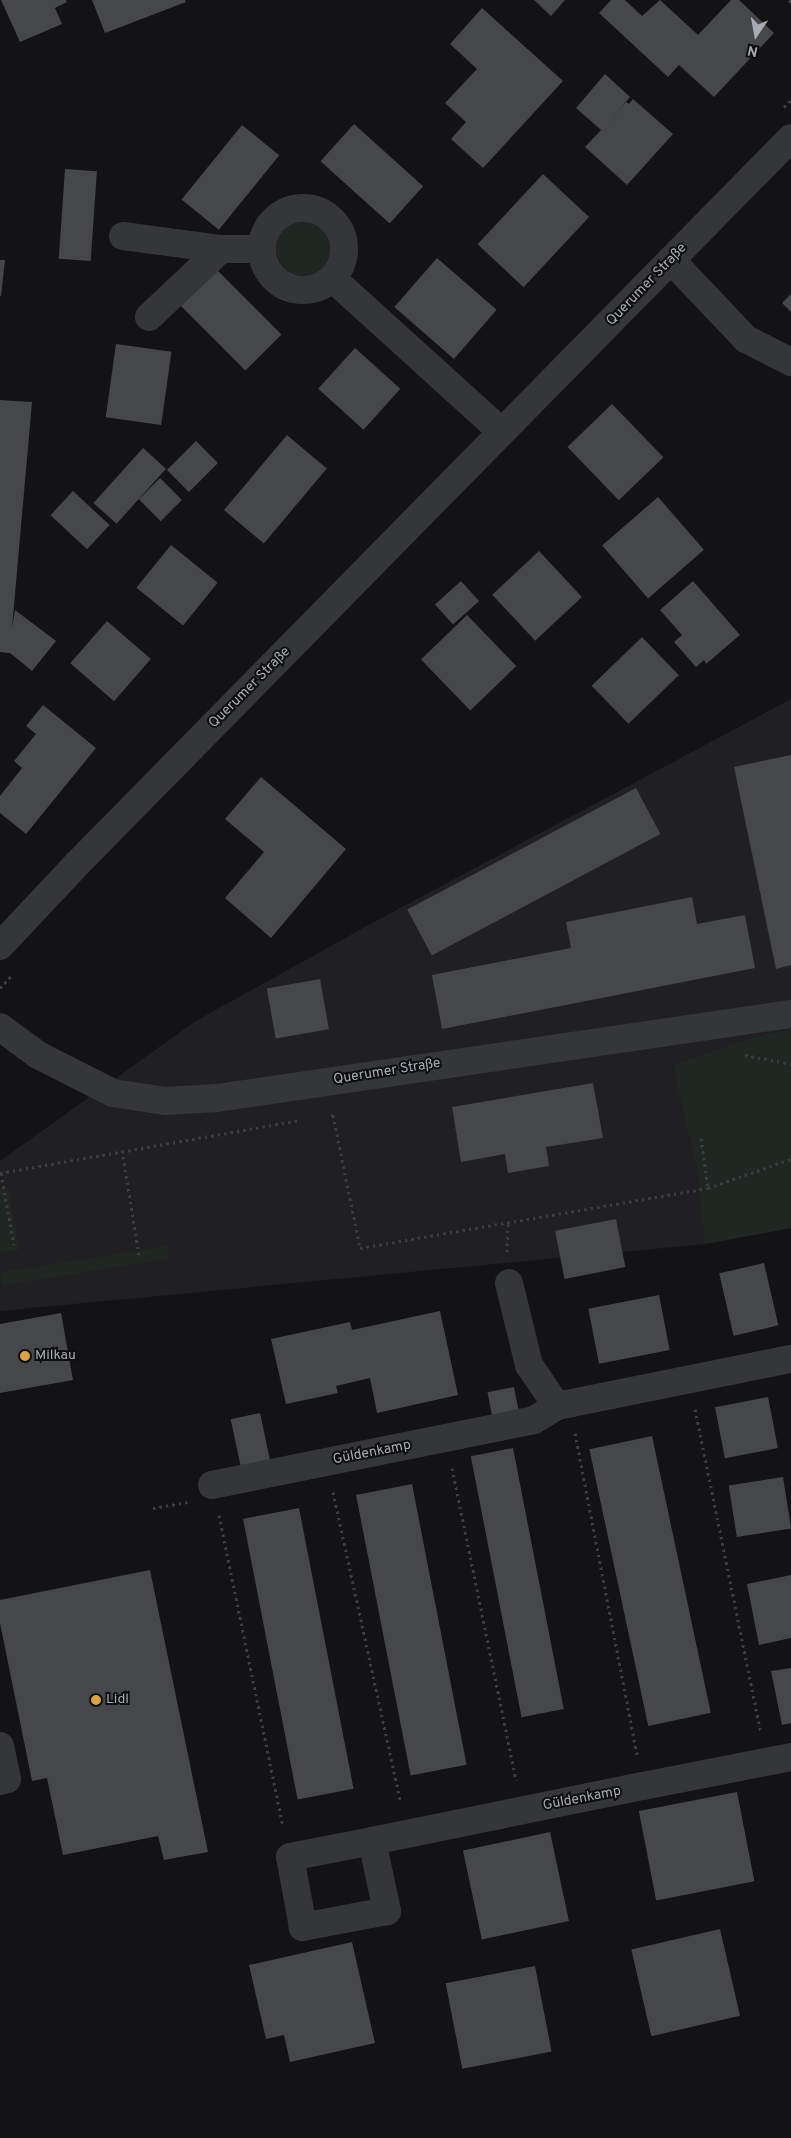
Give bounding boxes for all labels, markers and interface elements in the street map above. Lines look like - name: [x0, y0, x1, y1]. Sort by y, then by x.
- north arrow: [731, 10, 781, 60]
- text: N: [746, 41, 759, 60]
- street label: Querumer Straße: [603, 240, 691, 330]
- street label: Querumer Straße: [206, 644, 294, 732]
- street label: Querumer Straße: [332, 1055, 442, 1089]
- place label: Milkau: [35, 1348, 76, 1364]
- marker: Milkau: [19, 1350, 31, 1362]
- street label: Güldenkamp: [332, 1437, 412, 1469]
- place label: Lidl: [106, 1692, 129, 1708]
- marker: Lidl: [90, 1694, 102, 1706]
- street label: Güldenkamp: [542, 1783, 622, 1815]

